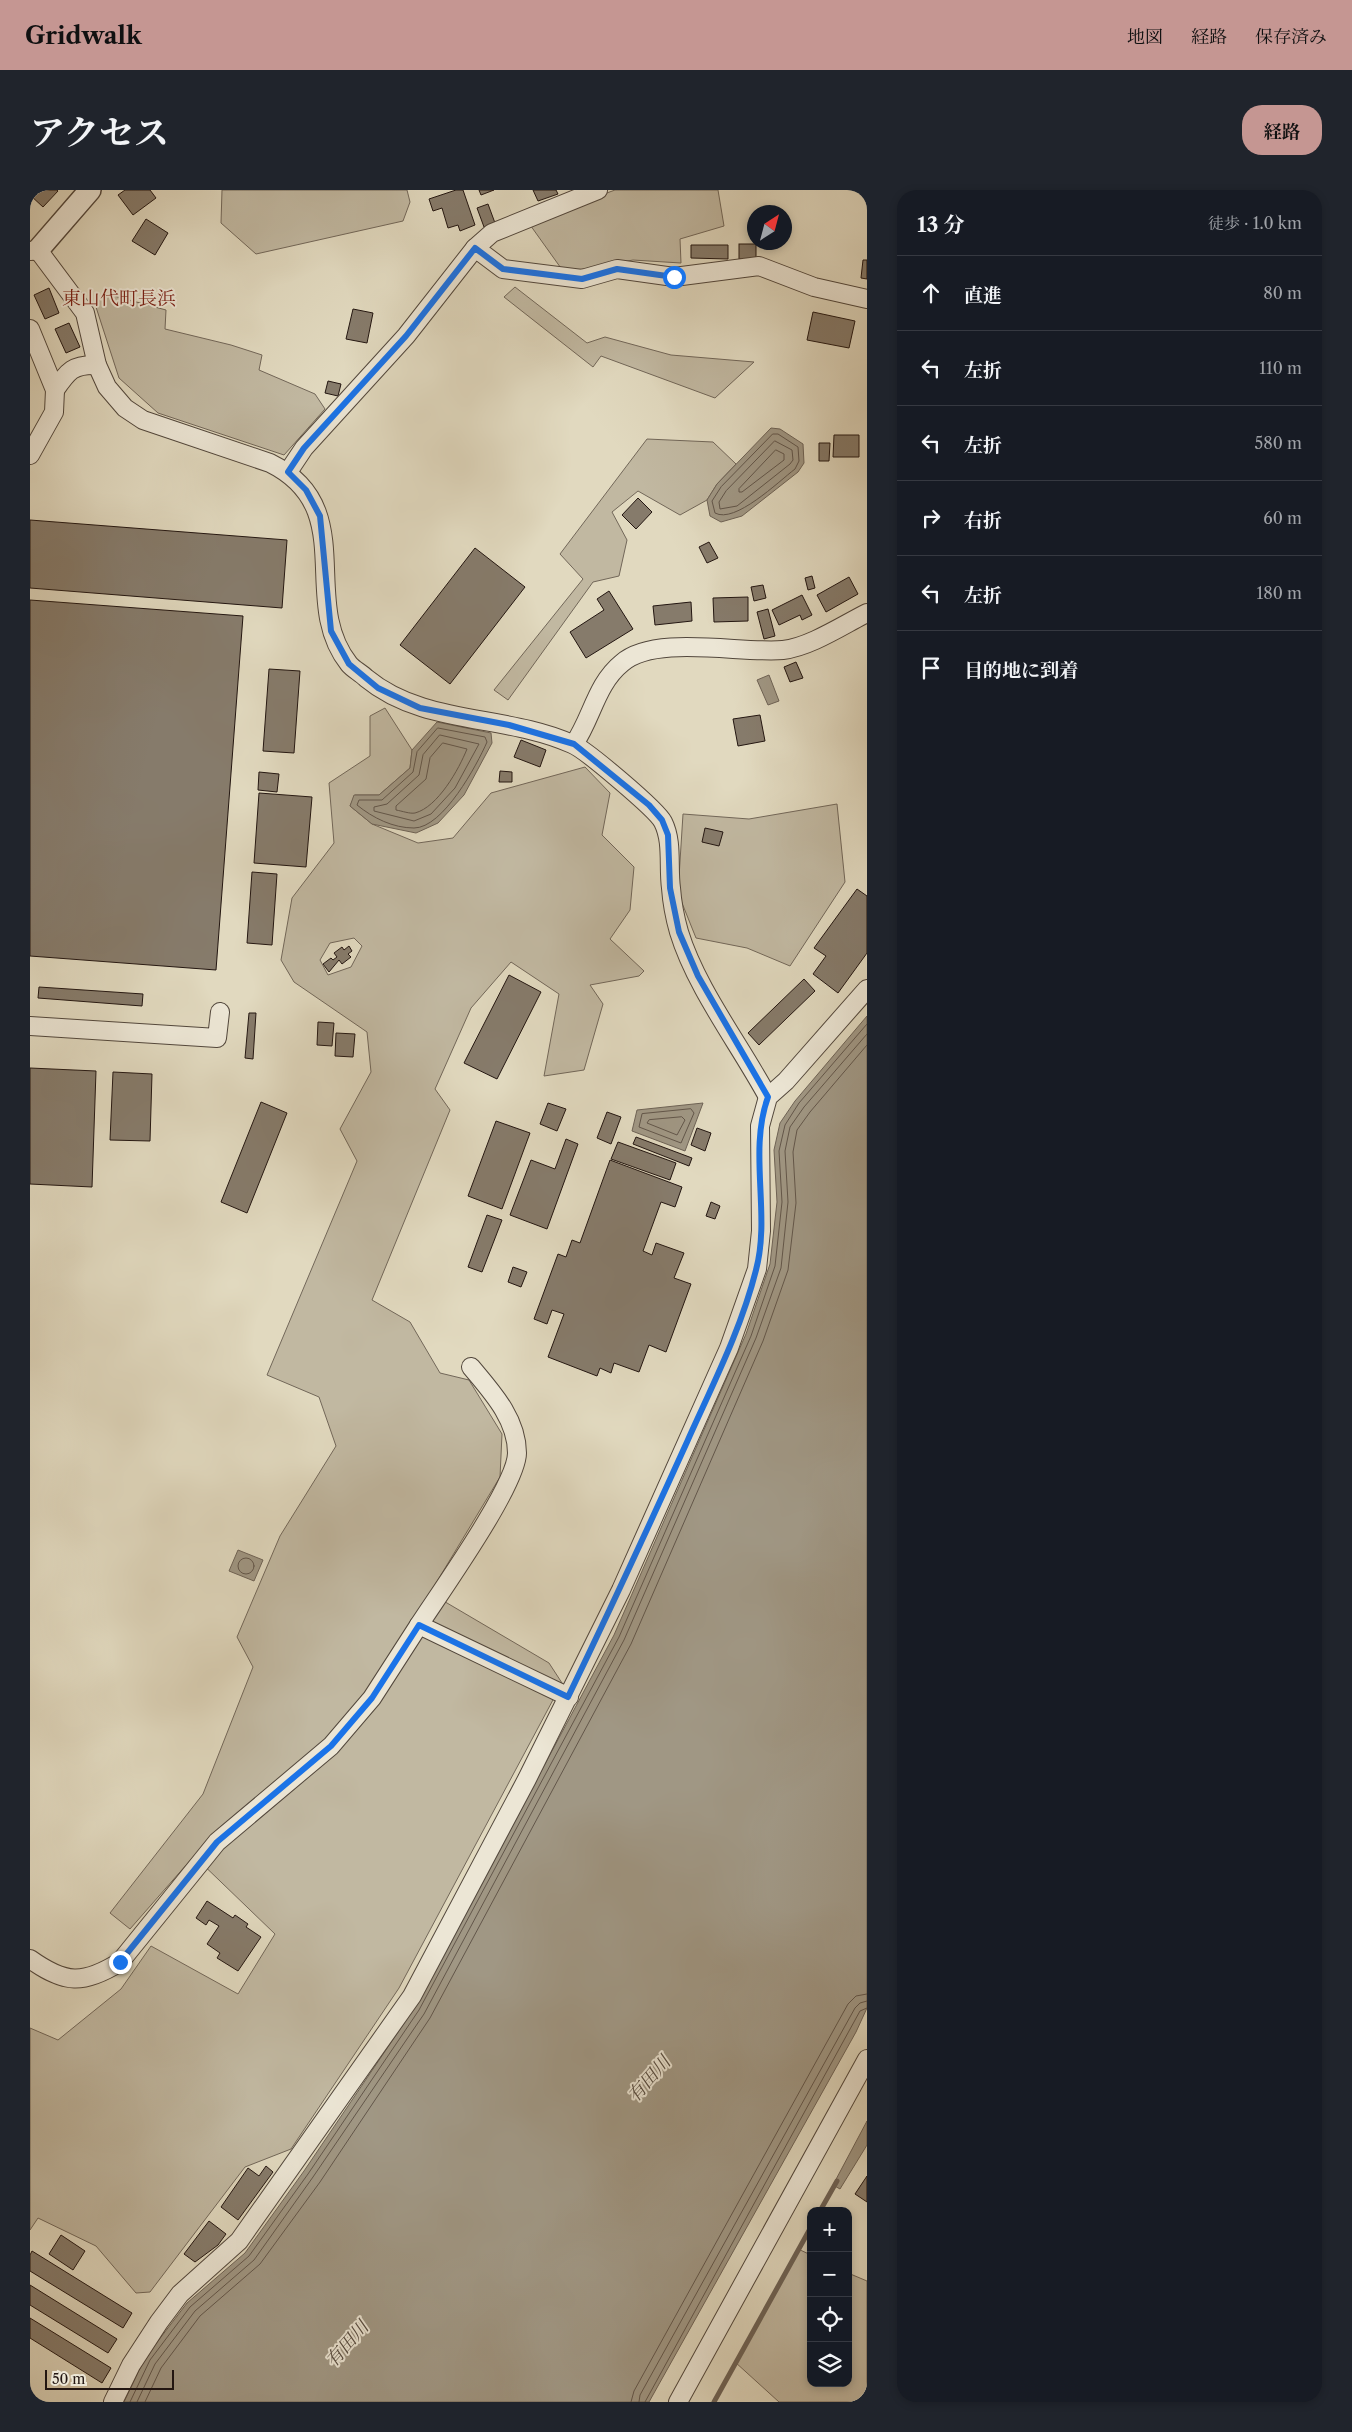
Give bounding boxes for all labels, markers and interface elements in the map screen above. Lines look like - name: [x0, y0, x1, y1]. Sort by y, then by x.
- text: Gridwalk: [25, 21, 142, 50]
- text: 地図: [1127, 26, 1163, 48]
- text: 経路: [1191, 26, 1227, 48]
- text: 保存済み: [1255, 26, 1327, 48]
- button: 経路: [1242, 105, 1322, 155]
- text: アクセス: [30, 111, 169, 154]
- north arrow: [747, 205, 792, 250]
- text: 13 分: [917, 212, 965, 237]
- text: 徒歩 · 1.0 km: [1208, 213, 1302, 233]
- route start: [663, 266, 686, 289]
- icon: ahead: [917, 279, 945, 307]
- text: 80 m: [1263, 283, 1302, 303]
- text: 直進: [964, 284, 1002, 307]
- district label: 東山代町長浜: [62, 287, 176, 310]
- icon: left: [917, 354, 945, 382]
- text: 110 m: [1259, 358, 1302, 378]
- text: 左折: [964, 359, 1002, 382]
- icon: left: [917, 429, 945, 457]
- text: 580 m: [1255, 433, 1302, 453]
- text: 左折: [964, 434, 1002, 457]
- icon: right: [917, 504, 945, 532]
- text: 60 m: [1263, 508, 1302, 528]
- text: 右折: [964, 509, 1002, 532]
- icon: left: [917, 579, 945, 607]
- text: 180 m: [1256, 583, 1302, 603]
- text: 左折: [964, 584, 1002, 607]
- icon: arrive: [917, 654, 945, 682]
- text: 目的地に到着: [964, 659, 1078, 682]
- route end: [109, 1951, 132, 1974]
- water label: 有田川: [623, 2050, 676, 2107]
- map controls: [807, 2207, 852, 2387]
- button: +: [807, 2207, 852, 2252]
- button: −: [807, 2252, 852, 2297]
- button: locate: [807, 2297, 852, 2342]
- water label: 有田川: [321, 2315, 374, 2372]
- button: layers: [807, 2342, 852, 2387]
- scale bar: [45, 2367, 174, 2390]
- text: 50 m: [52, 2370, 85, 2388]

